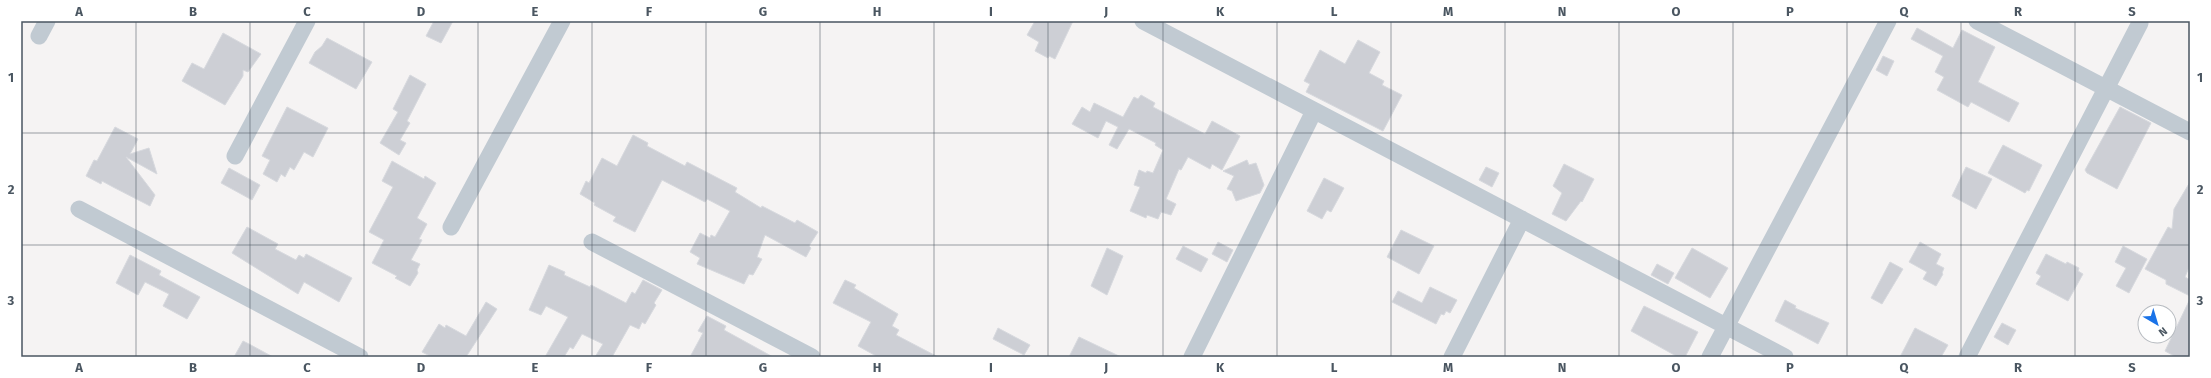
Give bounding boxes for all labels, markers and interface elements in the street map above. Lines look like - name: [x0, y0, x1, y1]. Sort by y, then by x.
- text: A: [74, 4, 83, 19]
- text: B: [189, 4, 197, 19]
- text: C: [303, 4, 311, 19]
- text: D: [417, 4, 426, 19]
- text: E: [532, 4, 539, 19]
- text: F: [646, 4, 653, 19]
- text: G: [759, 4, 767, 19]
- text: H: [873, 4, 881, 19]
- text: I: [989, 4, 993, 19]
- text: J: [1103, 4, 1108, 19]
- text: K: [1216, 4, 1225, 19]
- text: L: [1331, 4, 1338, 19]
- text: M: [1443, 4, 1453, 19]
- text: N: [1558, 4, 1566, 19]
- text: O: [1672, 4, 1681, 19]
- text: P: [1786, 4, 1794, 19]
- text: Q: [1900, 4, 1910, 19]
- text: R: [2014, 4, 2023, 19]
- text: S: [2128, 4, 2136, 19]
- text: 1: [8, 70, 14, 85]
- text: 1: [2197, 70, 2203, 85]
- text: 2: [8, 182, 15, 197]
- text: 2: [2197, 182, 2204, 197]
- text: 3: [7, 293, 15, 308]
- text: 3: [2196, 293, 2204, 308]
- north arrow: [2137, 304, 2177, 344]
- text: N: [2156, 324, 2170, 339]
- text: A: [74, 360, 83, 375]
- text: B: [189, 360, 197, 375]
- text: C: [303, 360, 311, 375]
- text: D: [417, 360, 426, 375]
- text: E: [532, 360, 539, 375]
- text: F: [646, 360, 653, 375]
- text: G: [759, 360, 767, 375]
- text: H: [873, 360, 881, 375]
- text: I: [989, 360, 993, 375]
- text: J: [1103, 360, 1108, 375]
- text: K: [1216, 360, 1225, 375]
- text: L: [1331, 360, 1338, 375]
- text: M: [1443, 360, 1453, 375]
- text: N: [1558, 360, 1566, 375]
- text: O: [1672, 360, 1681, 375]
- text: P: [1786, 360, 1794, 375]
- text: Q: [1900, 360, 1910, 375]
- text: R: [2014, 360, 2023, 375]
- text: S: [2128, 360, 2136, 375]

